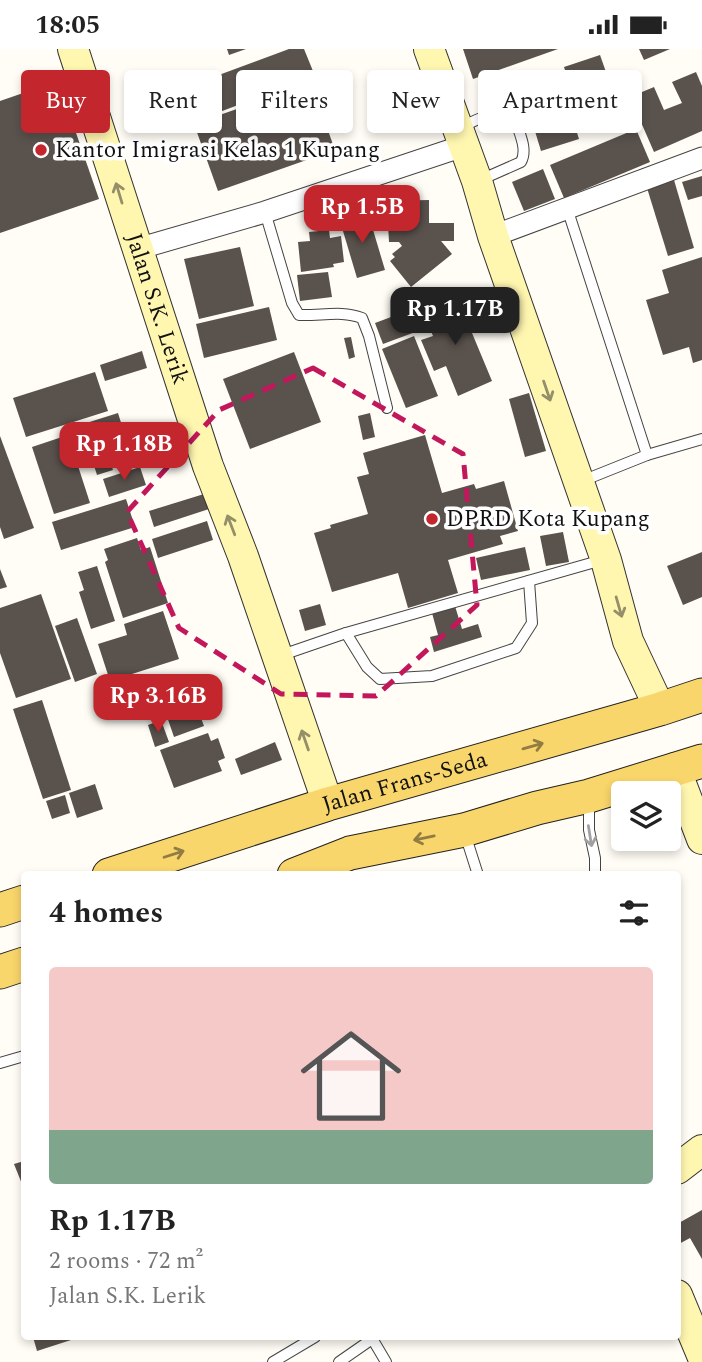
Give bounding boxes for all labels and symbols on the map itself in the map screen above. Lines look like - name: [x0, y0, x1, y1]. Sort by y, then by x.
- place label: Kantor Imigrasi Kelas 1 Kupang: [55, 133, 380, 168]
- marker: Kantor Imigrasi Kelas 1 Kupang: [33, 142, 49, 158]
- one-way arrow: [112, 183, 125, 205]
- pin: Rp 1.5B: [297, 185, 427, 245]
- street label: Jalan S.K. Lerik: [116, 229, 198, 389]
- pin: Rp 1.17B: [383, 287, 527, 347]
- one-way arrow: [542, 380, 554, 402]
- pin: Rp 1.18B: [52, 423, 196, 482]
- place label: DPRD Kota Kupang: [446, 502, 650, 537]
- marker: DPRD Kota Kupang: [424, 511, 440, 527]
- one-way arrow: [223, 514, 236, 536]
- one-way arrow: [613, 595, 626, 618]
- pin: Rp 3.16B: [86, 675, 230, 734]
- one-way arrow: [298, 729, 310, 751]
- one-way arrow: [521, 738, 543, 751]
- street label: Jalan Frans-Seda: [317, 742, 491, 822]
- one-way arrow: [584, 824, 597, 847]
- one-way arrow: [413, 832, 436, 846]
- one-way arrow: [163, 847, 185, 860]

